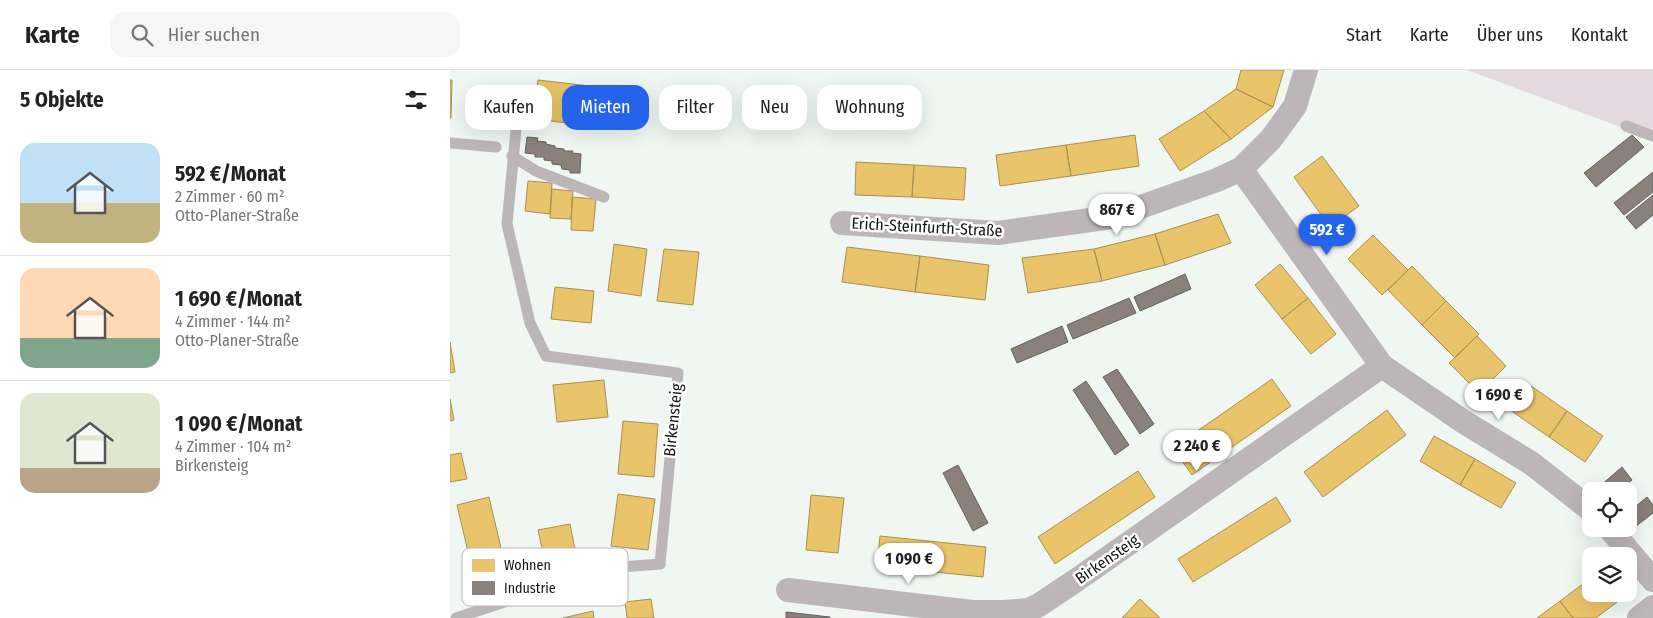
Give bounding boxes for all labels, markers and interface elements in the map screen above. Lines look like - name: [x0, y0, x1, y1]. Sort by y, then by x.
- search box: [110, 12, 460, 57]
- text: Karte: [25, 21, 80, 49]
- icon: search: [128, 21, 156, 49]
- text: Hier suchen: [168, 23, 260, 46]
- text: Start: [1346, 24, 1382, 46]
- text: Karte: [1410, 24, 1449, 46]
- text: Über uns: [1477, 24, 1543, 46]
- text: Kontakt: [1571, 24, 1628, 46]
- chip: Kaufen: [465, 85, 552, 130]
- chip: Mieten: [562, 85, 649, 130]
- chip: Filter: [659, 85, 732, 130]
- chip: Neu: [742, 85, 807, 130]
- chip: Wohnung: [817, 85, 922, 130]
- icon: filters: [402, 86, 430, 114]
- text: 5 Objekte: [20, 87, 104, 113]
- text: 592 €/Monat: [175, 161, 286, 187]
- icon: home: [60, 163, 120, 223]
- text: 2 Zimmer · 60 m²: [175, 187, 284, 206]
- pin: 867 €: [1082, 194, 1152, 236]
- text: 867 €: [1099, 200, 1135, 219]
- text: Otto-Planer-Straße: [175, 206, 299, 225]
- street label: Erich-Steinfurth-Straße: [851, 214, 1003, 240]
- pin: 592 €: [1292, 214, 1362, 256]
- text: 592 €: [1310, 220, 1344, 239]
- text: 1 690 €/Monat: [175, 286, 302, 312]
- icon: home: [60, 288, 120, 348]
- text: 4 Zimmer · 144 m²: [175, 312, 291, 331]
- text: Otto-Planer-Straße: [175, 331, 299, 350]
- pin: 1 690 €: [1453, 378, 1545, 421]
- street label: Birkensteig: [660, 382, 686, 457]
- text: 1 690 €: [1475, 385, 1523, 404]
- text: 1 090 €/Monat: [175, 411, 303, 437]
- icon: home: [60, 413, 120, 473]
- pin: 2 240 €: [1151, 430, 1243, 472]
- text: 2 240 €: [1174, 436, 1220, 455]
- text: 4 Zimmer · 104 m²: [175, 437, 291, 456]
- text: Birkensteig: [175, 456, 248, 475]
- map controls: [1582, 482, 1637, 602]
- button: locate: [1582, 482, 1637, 537]
- street label: Birkensteig: [1072, 530, 1143, 588]
- pin: 1 090 €: [863, 542, 955, 585]
- button: layers: [1582, 547, 1637, 602]
- legend: [462, 548, 628, 606]
- text: 1 090 €: [885, 549, 933, 568]
- text: Wohnen: [504, 557, 551, 574]
- text: Industrie: [504, 580, 556, 597]

